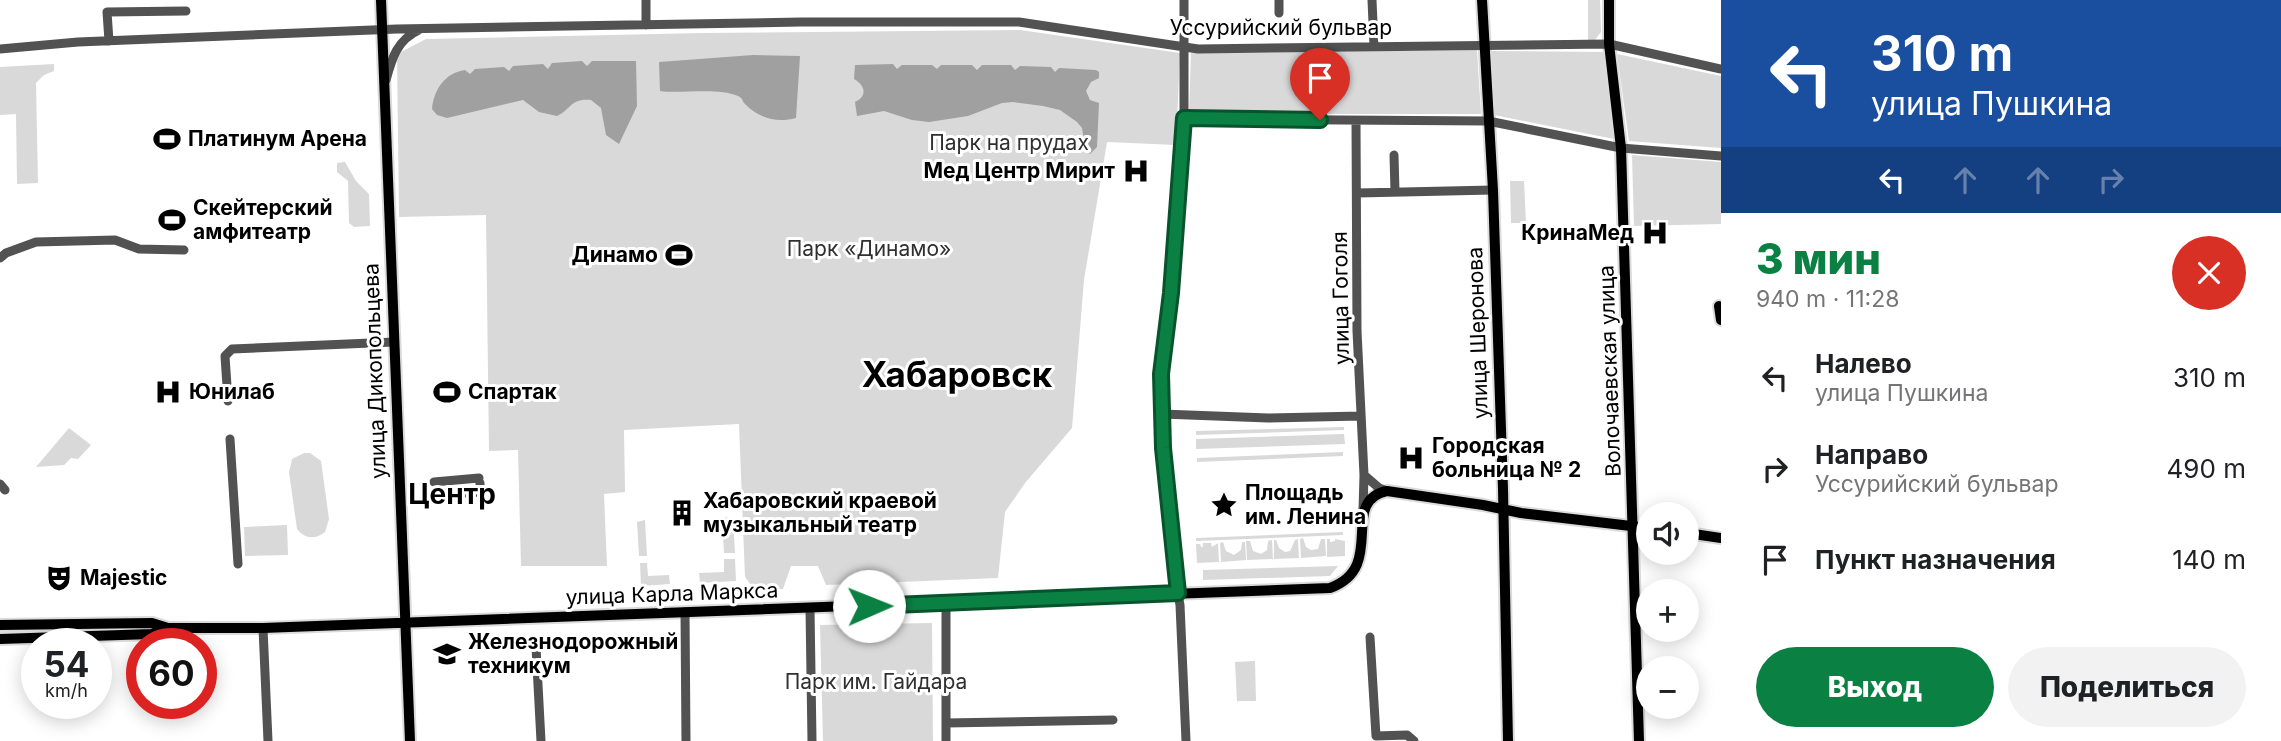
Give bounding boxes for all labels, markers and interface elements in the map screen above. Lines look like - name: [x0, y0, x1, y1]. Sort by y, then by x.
- street label: Уссурийский бульвар: [1170, 15, 1392, 40]
- text: 310 m: [1871, 24, 2013, 83]
- icon: left: [1756, 28, 1847, 119]
- pin: [1290, 48, 1350, 120]
- icon: arrive: [1301, 59, 1339, 97]
- text: улица Пушкина: [1871, 84, 2112, 123]
- sports icon: Платинум Арена: [152, 124, 182, 154]
- place label: Платинум Арена: [188, 126, 367, 151]
- park label: Парк на прудах: [929, 130, 1089, 155]
- hospital icon: Мед Центр Мирит: [1121, 156, 1151, 186]
- place label: Мед Центр Мирит: [923, 158, 1115, 183]
- icon: left: [1873, 161, 1911, 199]
- icon: ahead: [1946, 161, 1984, 199]
- icon: ahead: [2019, 161, 2057, 199]
- icon: right: [2092, 161, 2130, 199]
- place label: Скейтерский амфитеатр: [193, 195, 333, 244]
- sports icon: Скейтерский амфитеатр: [157, 205, 187, 235]
- hospital icon: КринаМед: [1640, 218, 1670, 248]
- place label: КринаМед: [1521, 220, 1634, 245]
- street label: улица Гоголя: [1327, 231, 1354, 365]
- text: 3 мин: [1756, 233, 1881, 284]
- park label: Парк «Динамо»: [787, 236, 951, 261]
- button: close: [2172, 236, 2246, 310]
- sports icon: Динамо: [664, 240, 694, 270]
- place label: Динамо: [571, 242, 658, 267]
- street label: улица Шеронова: [1462, 247, 1493, 419]
- street label: улица Дикопольцева: [358, 263, 391, 479]
- street label: Волочаевская улица: [1593, 265, 1626, 477]
- text: 940 m · 11:28: [1756, 285, 1899, 313]
- text: Налево: [1815, 348, 1912, 379]
- district label: Хабаровск: [862, 353, 1053, 395]
- icon: left: [1756, 359, 1794, 397]
- text: 310 m: [2173, 362, 2246, 393]
- hospital icon: Юнилаб: [153, 377, 183, 407]
- sports icon: Спартак: [432, 377, 462, 407]
- place label: Юнилаб: [189, 379, 275, 404]
- place label: Спартак: [468, 379, 557, 404]
- text: улица Пушкина: [1815, 379, 1988, 407]
- place label: Городская больница № 2: [1432, 433, 1581, 482]
- text: Направо: [1815, 439, 1928, 470]
- hospital icon: Городская больница № 2: [1396, 443, 1426, 473]
- icon: right: [1756, 450, 1794, 488]
- text: 490 m: [2167, 453, 2246, 484]
- text: Уссурийский бульвар: [1815, 470, 2059, 498]
- district label: Центр: [408, 477, 496, 511]
- place label: Площадь им. Ленина: [1245, 480, 1366, 529]
- place label: Хабаровский краевой музыкальный театр: [703, 488, 937, 537]
- place icon: Площадь им. Ленина: [1209, 490, 1239, 520]
- building icon: Хабаровский краевой музыкальный театр: [667, 498, 697, 528]
- map controls: [1636, 502, 1699, 719]
- button: sound: [1636, 502, 1699, 565]
- icon: arrive: [1756, 541, 1794, 579]
- text: Пункт назначения: [1815, 544, 2056, 575]
- text: 140 m: [2172, 544, 2246, 575]
- theatre icon: Majestic: [44, 563, 74, 593]
- place label: Majestic: [80, 565, 167, 590]
- position arrow: [832, 569, 906, 643]
- street label: улица Карла Маркса: [565, 577, 779, 610]
- button: +: [1636, 579, 1699, 642]
- speed limit sign: 60: [126, 628, 217, 719]
- place label: Железнодорожный техникум: [468, 629, 678, 678]
- school or university icon: Железнодорожный техникум: [432, 639, 462, 669]
- text: 54: [43, 643, 90, 685]
- button: Выход: [1756, 647, 1994, 727]
- button: Поделиться: [2008, 647, 2246, 727]
- button: −: [1636, 656, 1699, 719]
- park label: Парк им. Гайдара: [785, 669, 967, 694]
- text: km/h: [45, 680, 88, 701]

